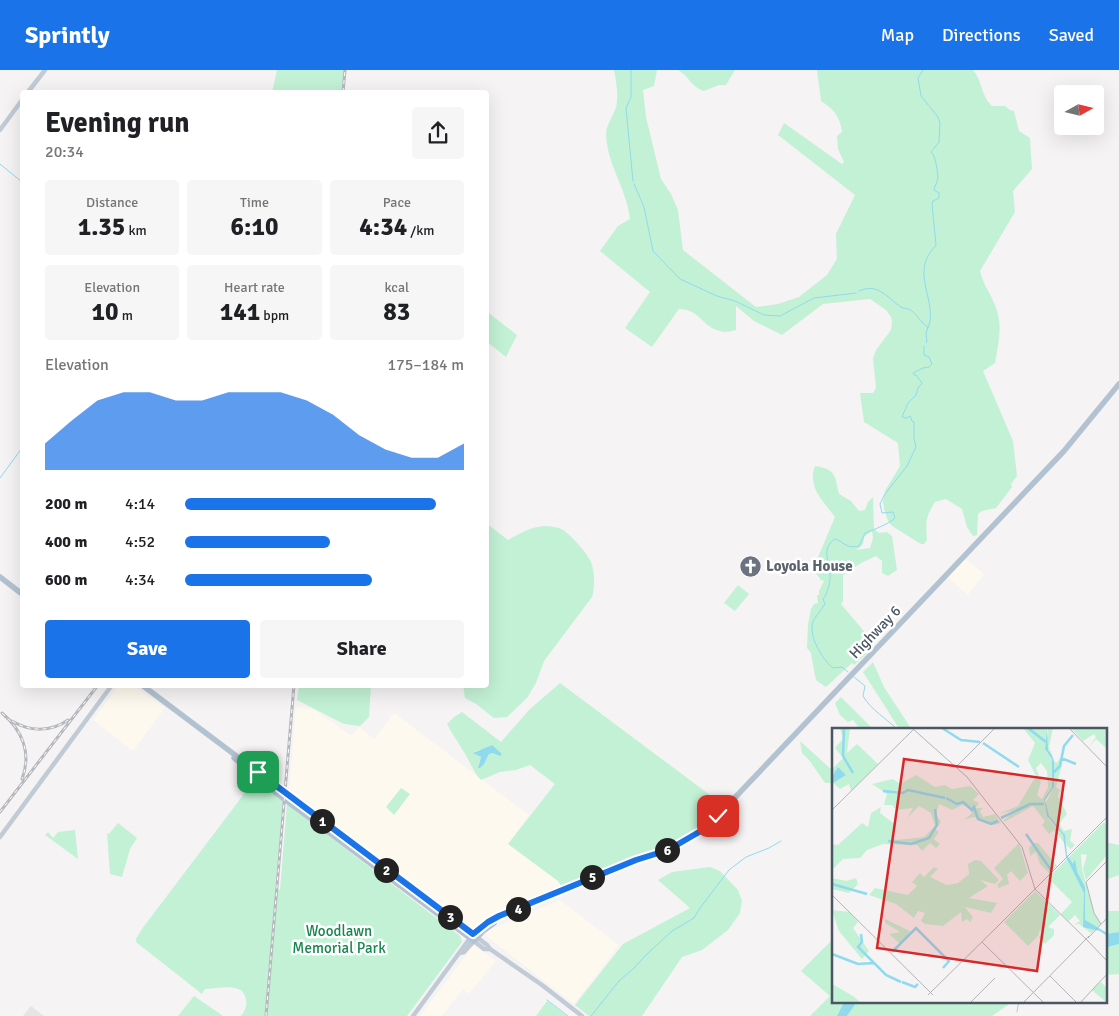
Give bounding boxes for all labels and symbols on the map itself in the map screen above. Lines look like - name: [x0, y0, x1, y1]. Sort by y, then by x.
- north arrow: [1054, 85, 1104, 135]
- church icon: Loyola House: [738, 554, 762, 578]
- place label: Loyola House: [766, 557, 853, 575]
- street label: Highway 6: [845, 602, 905, 662]
- inset map: [832, 728, 1106, 1004]
- pin: [237, 751, 279, 793]
- pin: [697, 795, 739, 837]
- pin: 1: [310, 808, 334, 834]
- pin: 6: [654, 838, 680, 862]
- pin: 2: [374, 858, 398, 882]
- pin: 5: [580, 864, 604, 890]
- pin: 4: [506, 896, 530, 922]
- pin: 3: [438, 904, 462, 930]
- park label: Woodlawn Memorial Park: [292, 922, 386, 957]

